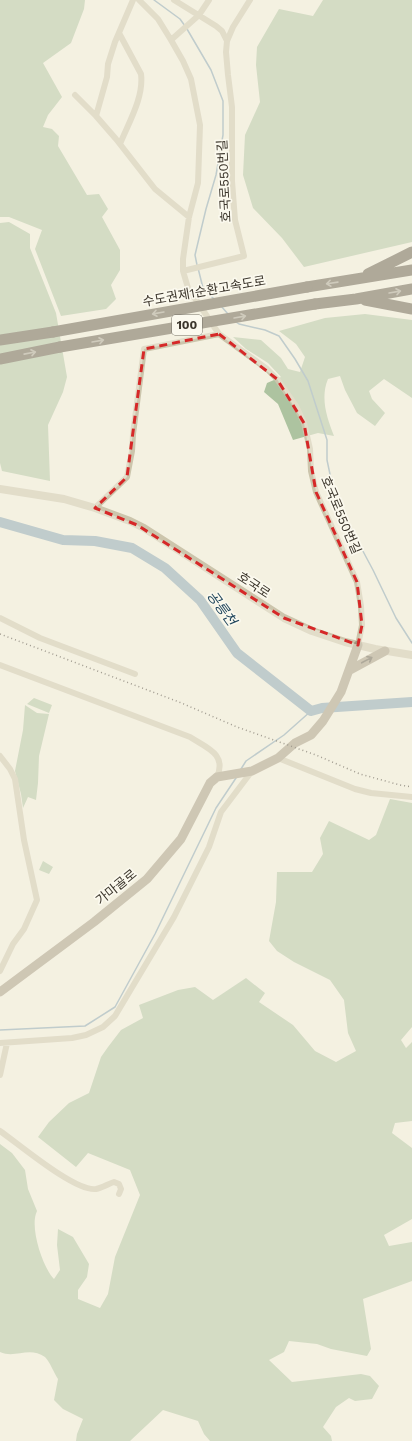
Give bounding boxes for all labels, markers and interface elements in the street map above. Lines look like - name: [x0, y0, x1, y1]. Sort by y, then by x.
- street label: 호국로550번길: [214, 139, 234, 223]
- street label: 수도권제1순환고속도로: [141, 273, 267, 309]
- one-way arrow: [326, 279, 339, 287]
- one-way arrow: [388, 288, 401, 296]
- one-way arrow: [152, 310, 165, 318]
- one-way arrow: [233, 312, 246, 320]
- road number: 100: [172, 315, 202, 335]
- one-way arrow: [91, 336, 104, 344]
- one-way arrow: [23, 349, 36, 357]
- street label: 호국로550번길: [318, 474, 364, 556]
- street label: 호국로: [235, 569, 273, 601]
- water label: 공릉천: [204, 588, 240, 629]
- one-way arrow: [361, 655, 373, 663]
- street label: 가마골로: [93, 866, 139, 908]

